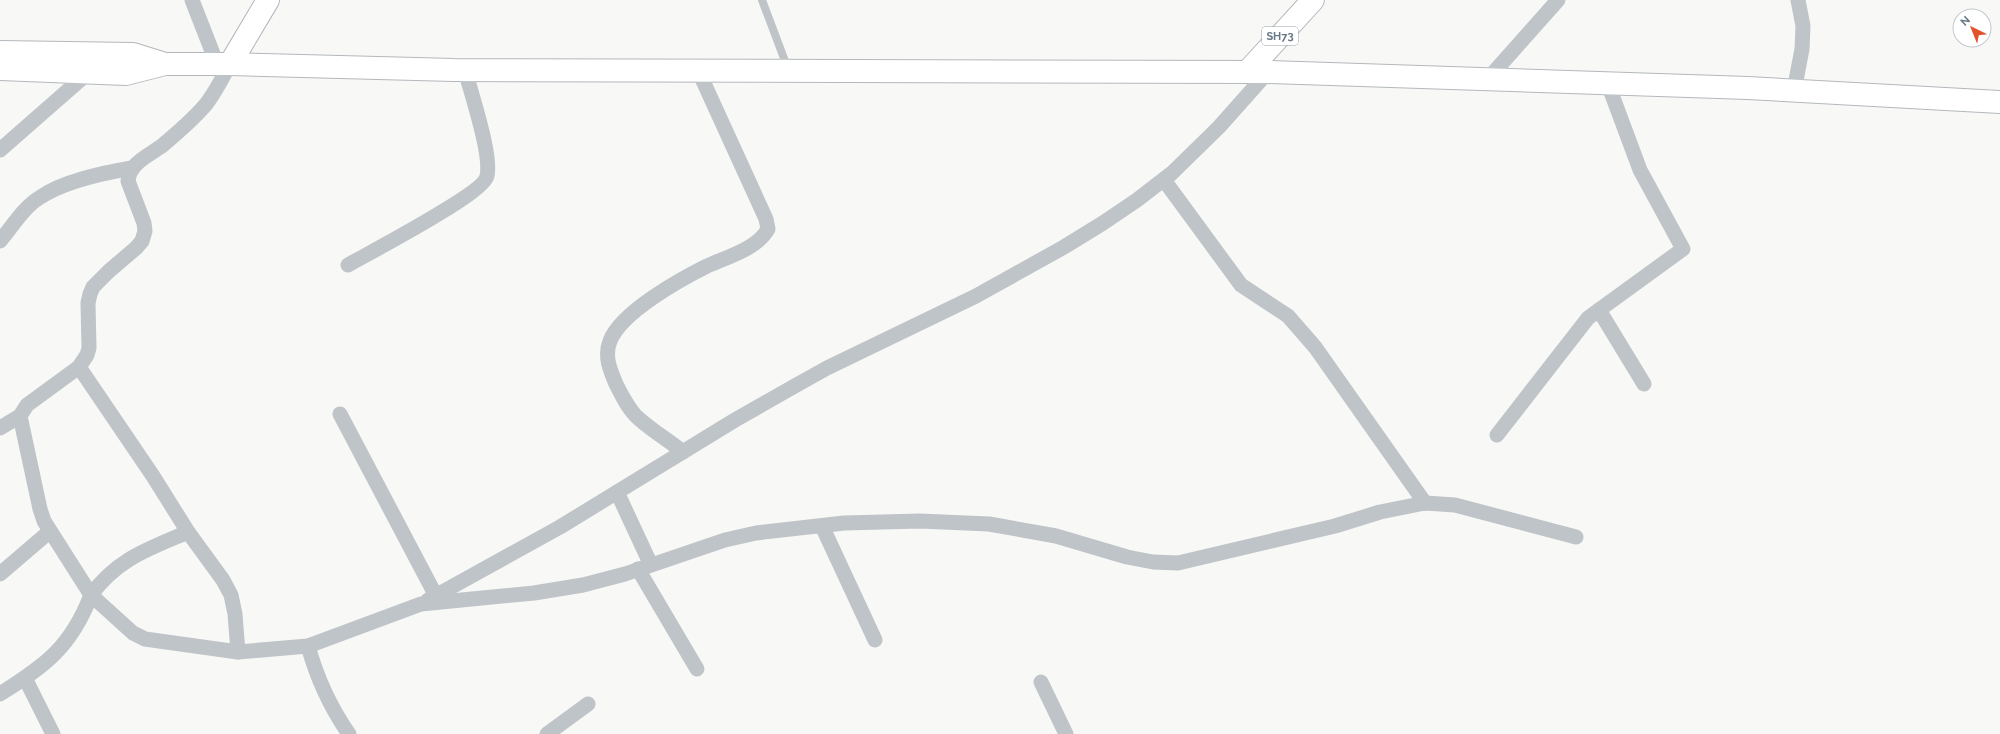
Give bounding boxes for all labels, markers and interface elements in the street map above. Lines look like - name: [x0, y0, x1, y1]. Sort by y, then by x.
- north arrow: [1952, 8, 1992, 48]
- text: N: [1958, 13, 1973, 29]
- road number: SH73: [1262, 27, 1298, 45]

